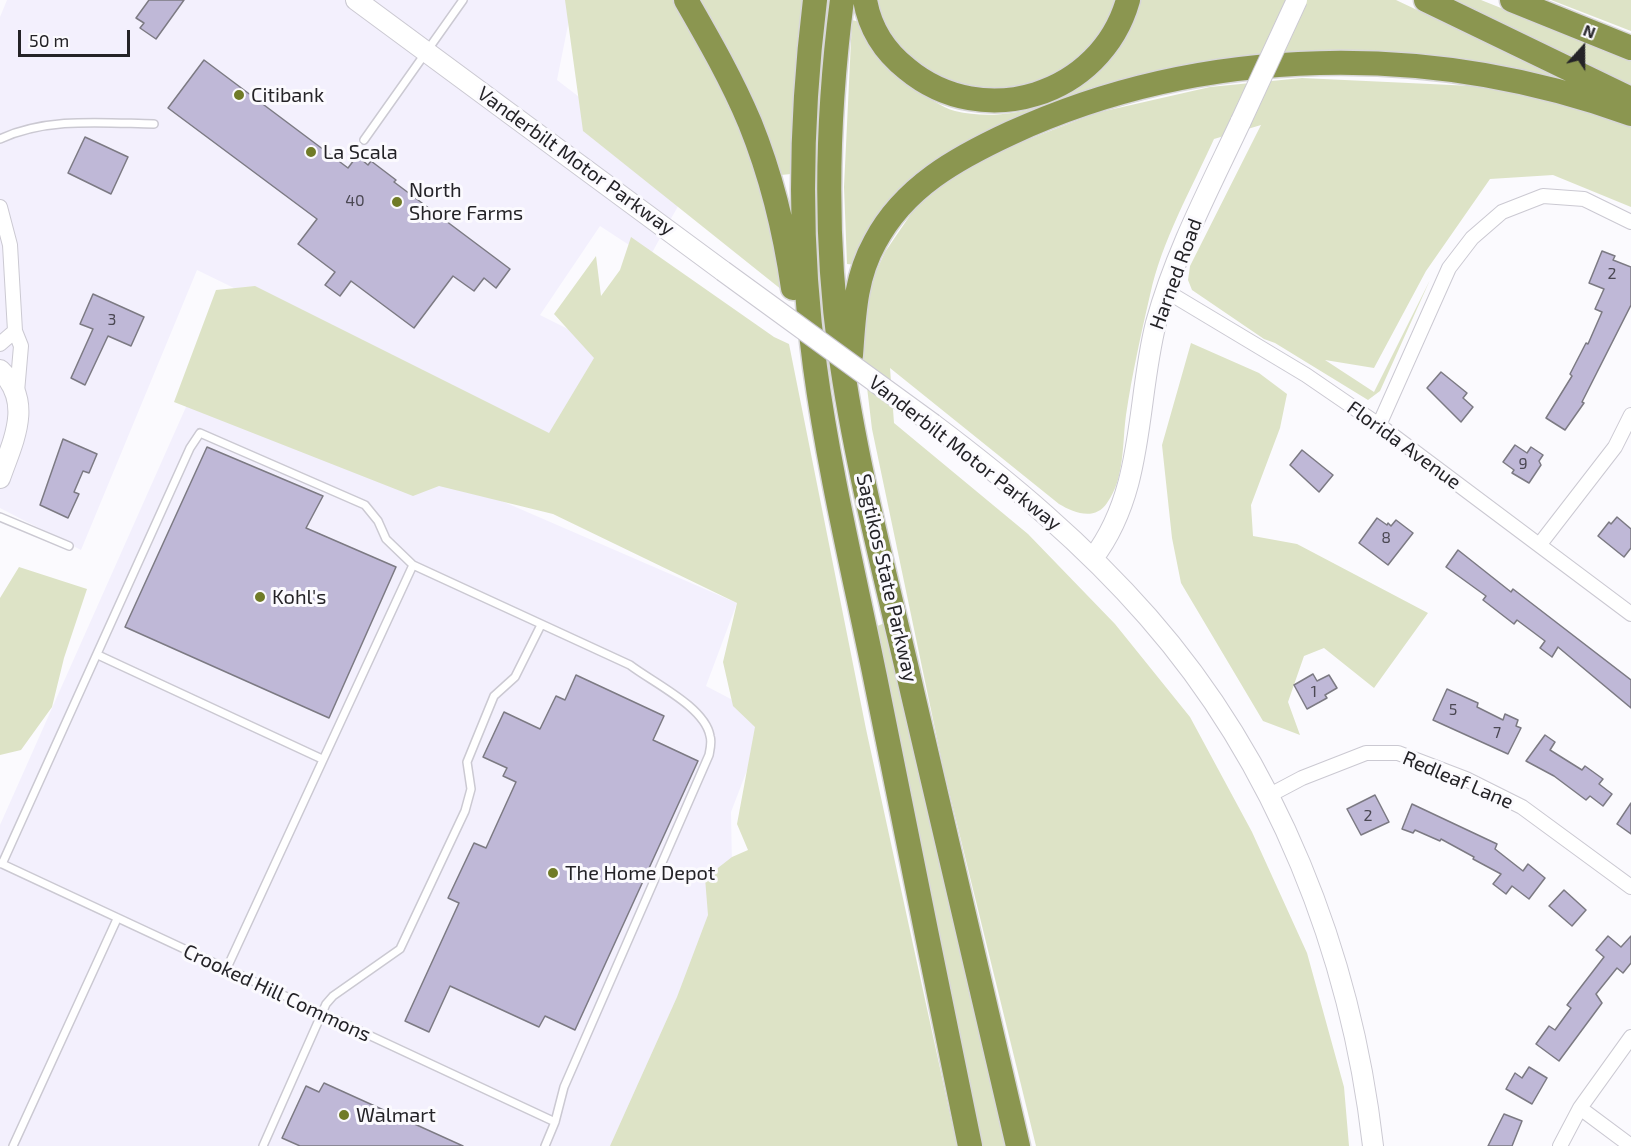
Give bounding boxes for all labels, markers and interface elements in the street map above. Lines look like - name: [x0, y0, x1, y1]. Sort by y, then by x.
- scale bar: [21, 18, 134, 56]
- north arrow: [1553, 18, 1613, 78]
- text: N: [1581, 20, 1598, 42]
- text: 50 m: [29, 29, 69, 51]
- street label: Vanderbilt Motor Parkway: [473, 81, 679, 241]
- place label: Citibank: [251, 83, 324, 107]
- marker: Citibank: [232, 88, 246, 102]
- place label: La Scala: [323, 140, 398, 164]
- marker: La Scala: [304, 145, 318, 159]
- place label: North Shore Farms: [409, 178, 523, 225]
- house number: 40: [345, 191, 365, 211]
- marker: North Shore Farms: [390, 195, 404, 209]
- street label: Harned Road: [1145, 215, 1207, 333]
- house number: 2: [1608, 264, 1616, 284]
- house number: 3: [108, 310, 116, 330]
- street label: Vanderbilt Motor Parkway: [864, 370, 1066, 536]
- street label: Florida Avenue: [1342, 396, 1466, 494]
- house number: 9: [1518, 454, 1528, 474]
- street label: Sagtikos State Parkway: [851, 471, 923, 685]
- house number: 8: [1381, 528, 1391, 548]
- place label: Kohl's: [272, 585, 326, 609]
- marker: Kohl's: [253, 590, 267, 604]
- house number: 1: [1311, 682, 1317, 702]
- house number: 5: [1449, 700, 1457, 720]
- house number: 7: [1493, 723, 1501, 743]
- street label: Redleaf Lane: [1399, 746, 1517, 814]
- house number: 2: [1364, 806, 1372, 826]
- place label: The Home Depot: [565, 861, 715, 885]
- marker: The Home Depot: [546, 866, 560, 880]
- street label: Crooked Hill Commons: [179, 939, 375, 1047]
- place label: Walmart: [356, 1103, 436, 1127]
- marker: Walmart: [337, 1108, 351, 1122]

